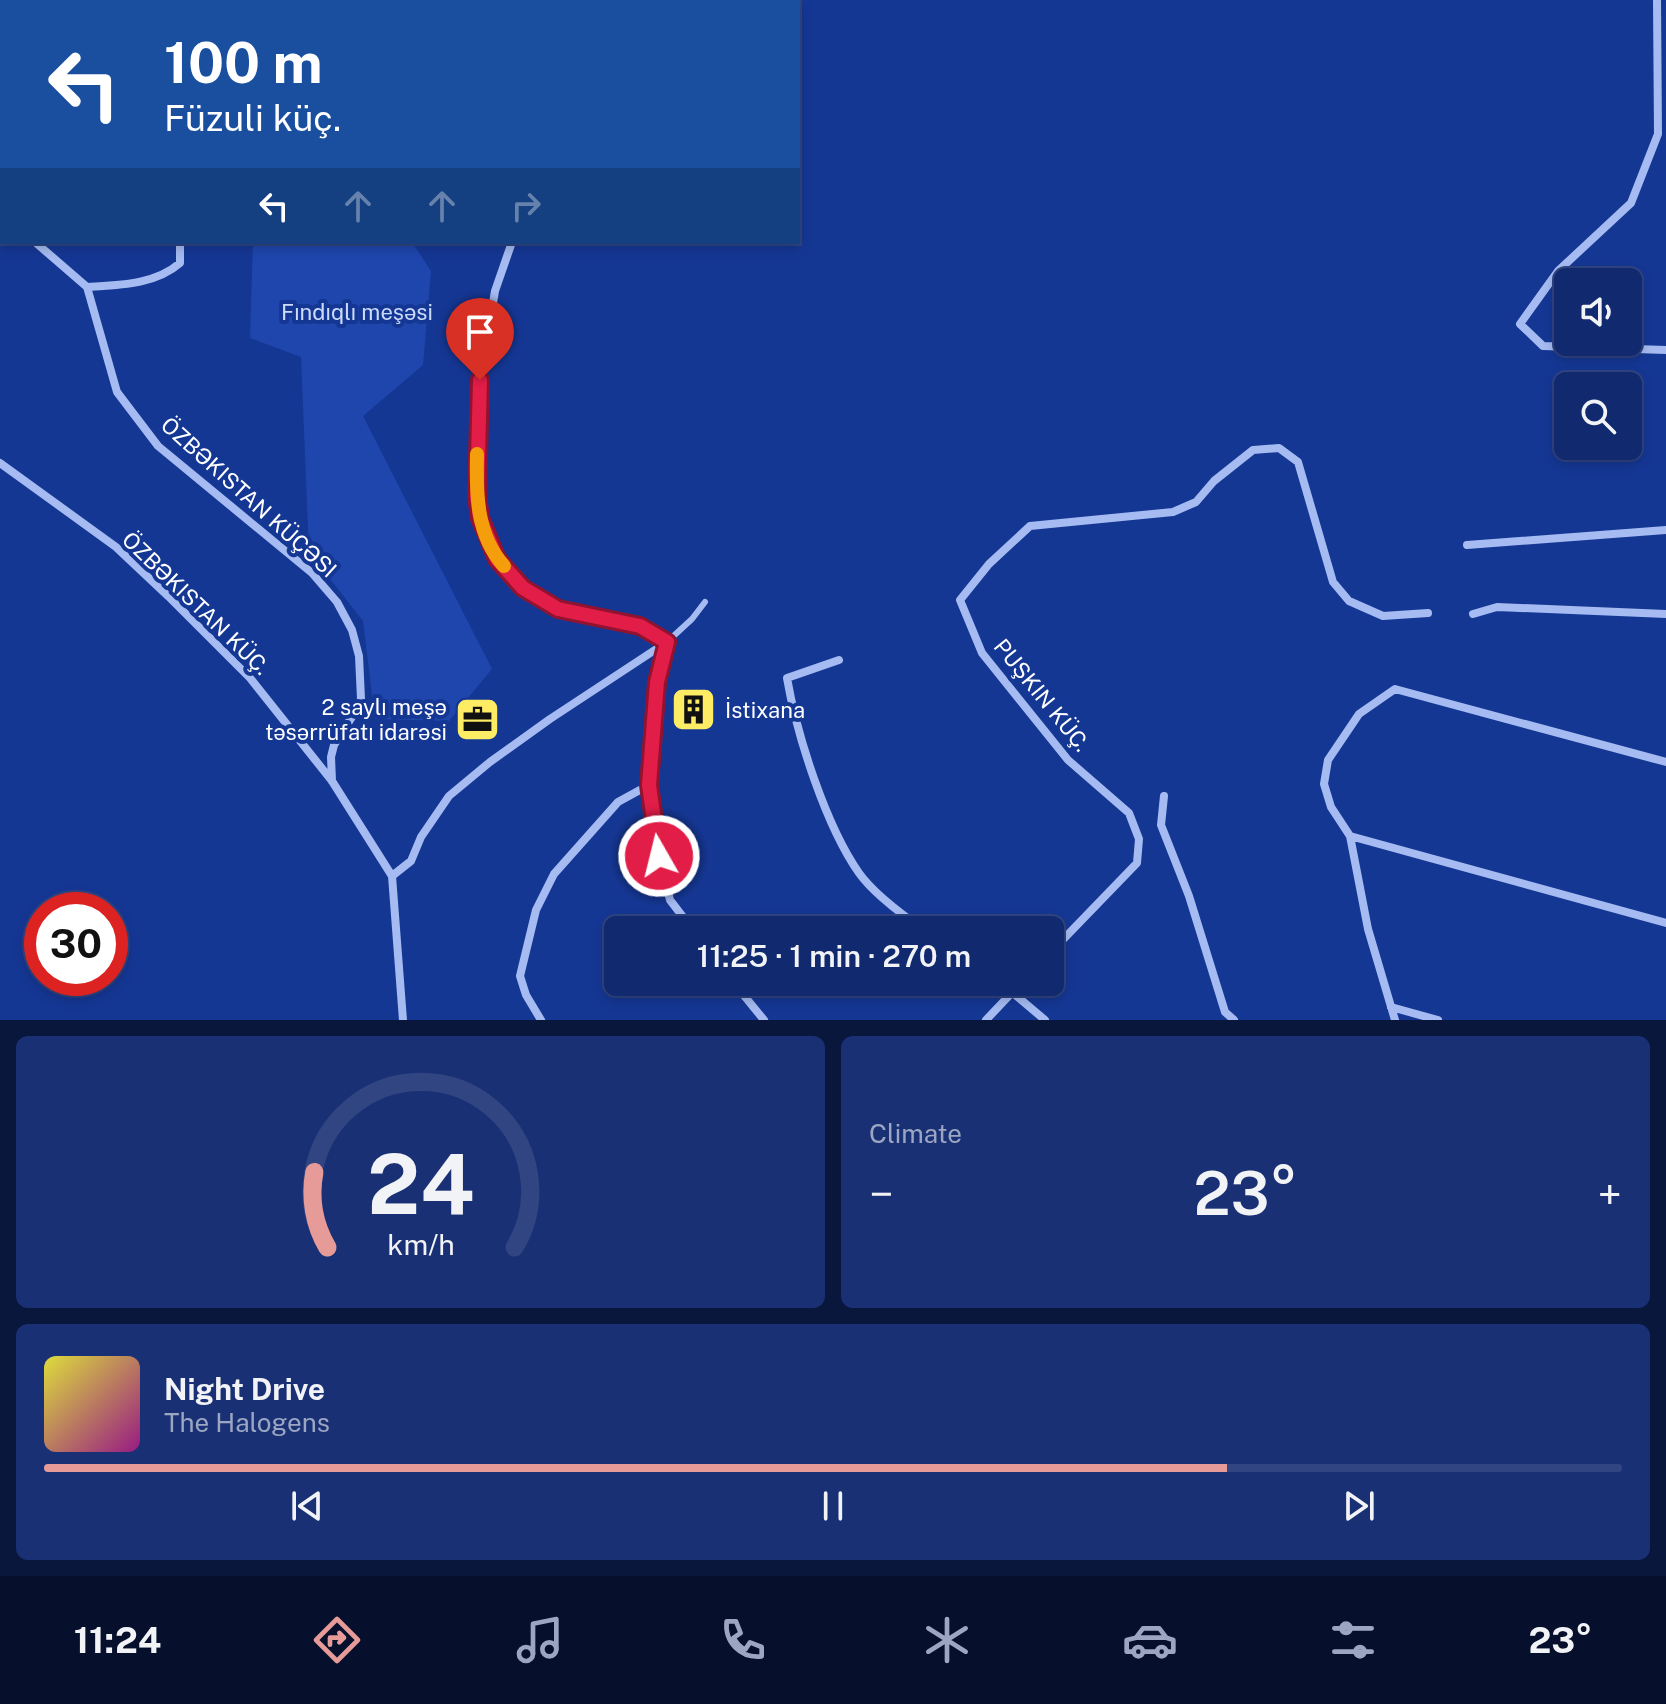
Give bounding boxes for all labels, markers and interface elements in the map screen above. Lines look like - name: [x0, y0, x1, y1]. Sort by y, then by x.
- text: 100 m: [164, 30, 323, 96]
- icon: left: [32, 32, 136, 136]
- text: Füzuli küç.: [164, 97, 341, 139]
- icon: left: [252, 184, 296, 228]
- icon: ahead: [336, 184, 380, 228]
- icon: ahead: [420, 184, 464, 228]
- icon: right: [504, 184, 548, 228]
- map controls: [1554, 268, 1642, 460]
- button: sound: [1554, 268, 1642, 356]
- pin: [446, 298, 514, 380]
- park label: Fındıqlı meşəsi: [281, 299, 433, 325]
- icon: arrive: [458, 310, 502, 354]
- button: search: [1554, 372, 1642, 460]
- street label: ÖZBƏKISTAN KÜÇƏSI: [156, 411, 343, 583]
- street label: ÖZBƏKISTAN KÜÇ.: [117, 525, 276, 680]
- street label: PUŞKIN KÜÇ.: [989, 633, 1096, 757]
- building icon: İstixana: [670, 686, 718, 734]
- place label: 2 saylı meşə təsərrüfatı idarəsi: [265, 694, 447, 745]
- office icon: 2 saylı meşə təsərrüfatı idarəsi: [454, 696, 502, 744]
- place label: İstixana: [725, 696, 805, 723]
- position arrow: [617, 814, 701, 898]
- speed limit sign: 30: [24, 892, 128, 996]
- text: 11:25 · 1 min · 270 m: [697, 938, 971, 974]
- text: Climate: [869, 1118, 962, 1149]
- text: 24: [367, 1135, 474, 1233]
- text: 23°: [1193, 1158, 1298, 1229]
- text: −: [869, 1168, 893, 1220]
- text: +: [1598, 1168, 1622, 1220]
- text: km/h: [387, 1228, 454, 1261]
- text: Night Drive: [164, 1371, 325, 1407]
- text: The Halogens: [164, 1407, 330, 1438]
- icon: previous: [285, 1484, 329, 1528]
- icon: pause: [811, 1484, 855, 1528]
- icon: next: [1337, 1484, 1381, 1528]
- icon: directions: [309, 1612, 365, 1668]
- icon: music: [512, 1612, 568, 1668]
- icon: phone: [715, 1612, 771, 1668]
- icon: climate: [919, 1612, 975, 1668]
- icon: car: [1122, 1612, 1178, 1668]
- icon: filters: [1325, 1612, 1381, 1668]
- text: 11:24: [74, 1619, 161, 1661]
- text: 23°: [1528, 1619, 1592, 1661]

